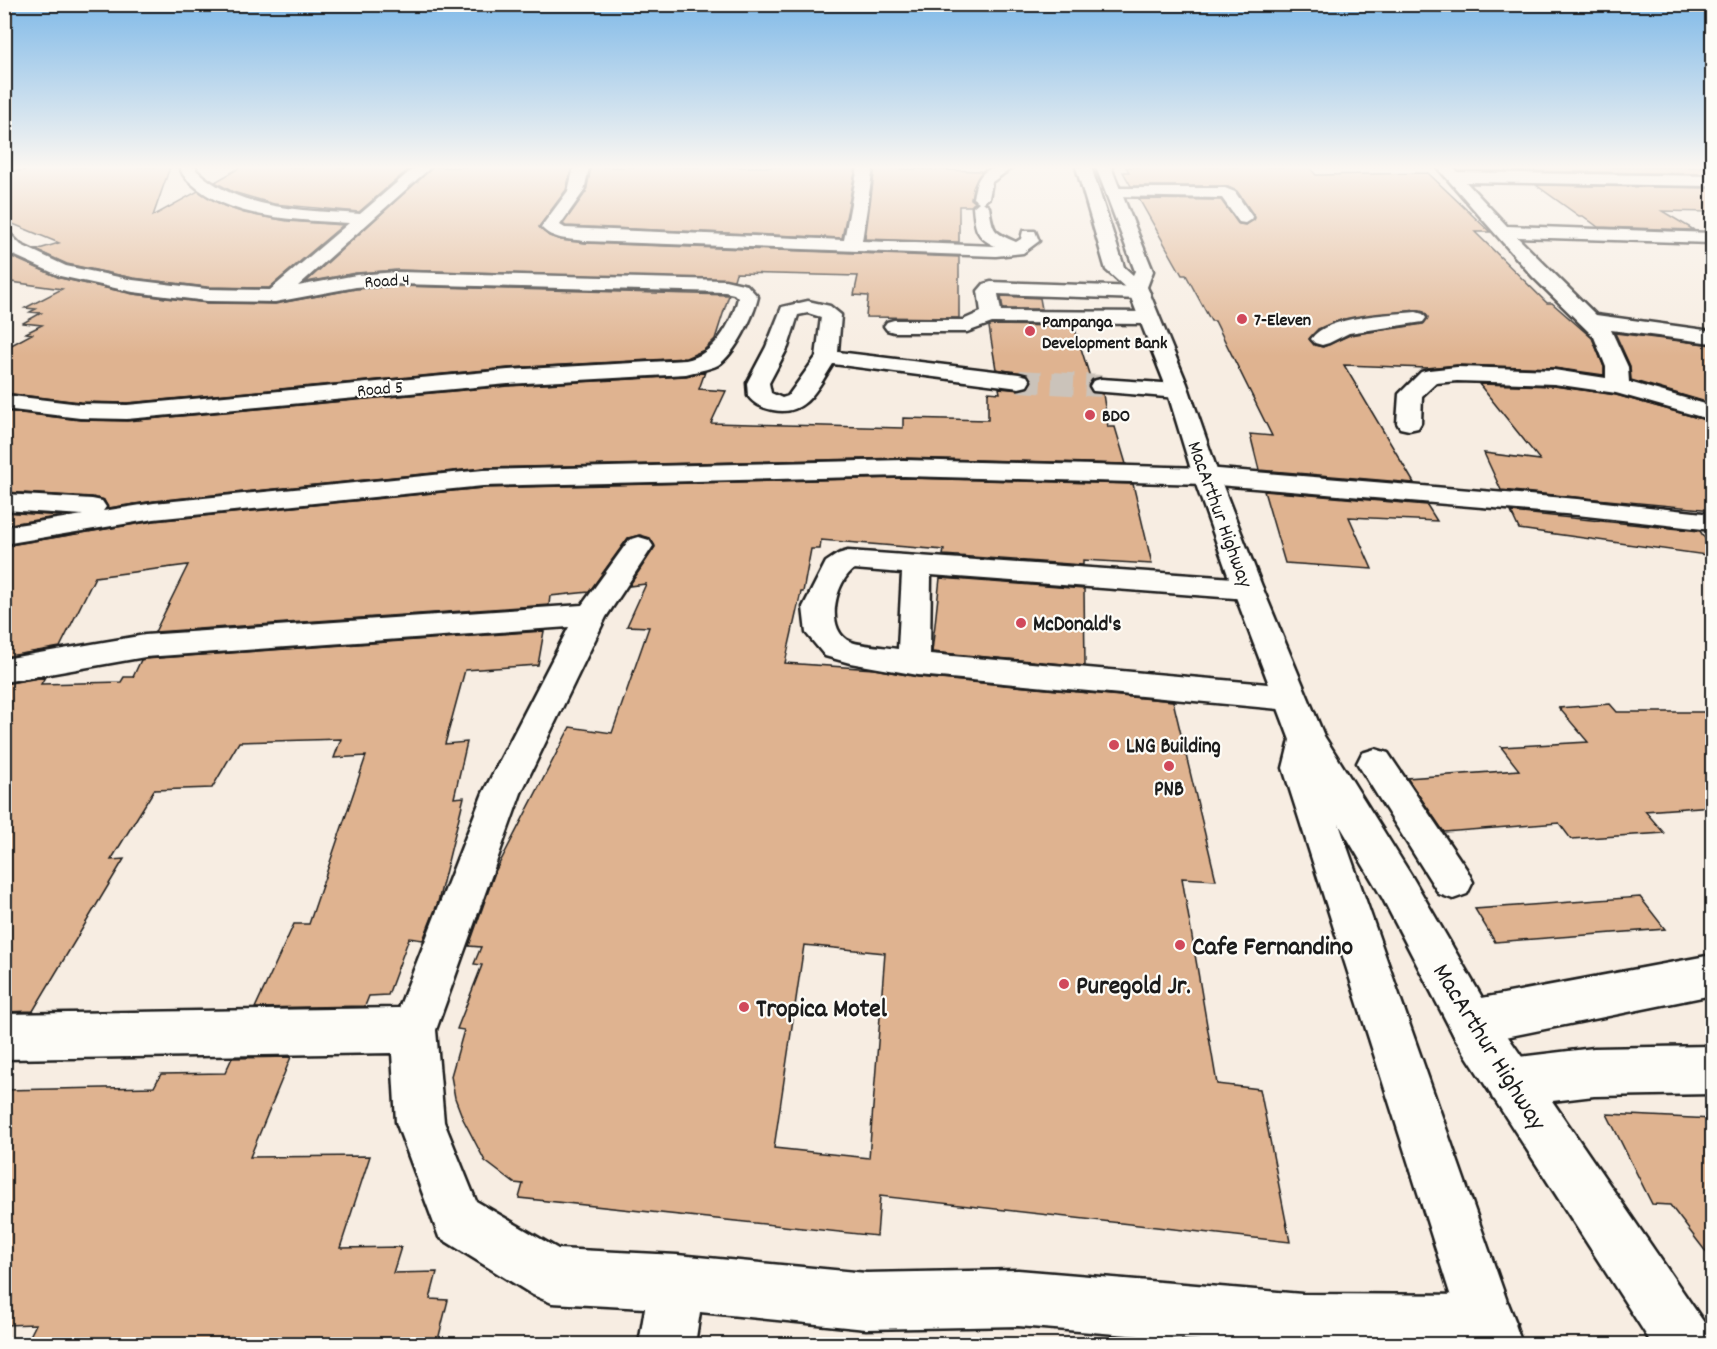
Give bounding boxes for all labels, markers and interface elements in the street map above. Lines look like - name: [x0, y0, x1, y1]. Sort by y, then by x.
- street label: Road 4: [364, 269, 410, 296]
- place label: 7-Eleven: [1254, 309, 1311, 334]
- place label: Pampanga Development Bank: [1042, 311, 1168, 357]
- marker: 7-Eleven: [1235, 312, 1249, 326]
- marker: Pampanga Development Bank: [1023, 324, 1037, 338]
- street label: Road 5: [356, 376, 404, 405]
- place label: BDO: [1102, 405, 1130, 430]
- marker: BDO: [1083, 408, 1097, 422]
- street label: MacArthur Highway: [1178, 437, 1259, 593]
- place label: McDonald's: [1033, 611, 1121, 641]
- marker: McDonald's: [1014, 616, 1028, 630]
- place label: LNG Building: [1126, 733, 1221, 763]
- marker: LNG Building: [1107, 738, 1121, 752]
- marker: PNB: [1162, 759, 1176, 773]
- place label: PNB: [1154, 776, 1184, 806]
- place label: Cafe Fernandino: [1192, 930, 1353, 967]
- marker: Cafe Fernandino: [1173, 938, 1187, 952]
- street label: MacArthur Highway: [1422, 957, 1555, 1139]
- place label: Puregold Jr.: [1076, 969, 1191, 1006]
- marker: Puregold Jr.: [1057, 977, 1071, 991]
- place label: Tropica Motel: [756, 992, 888, 1029]
- marker: Tropica Motel: [737, 1000, 751, 1014]

